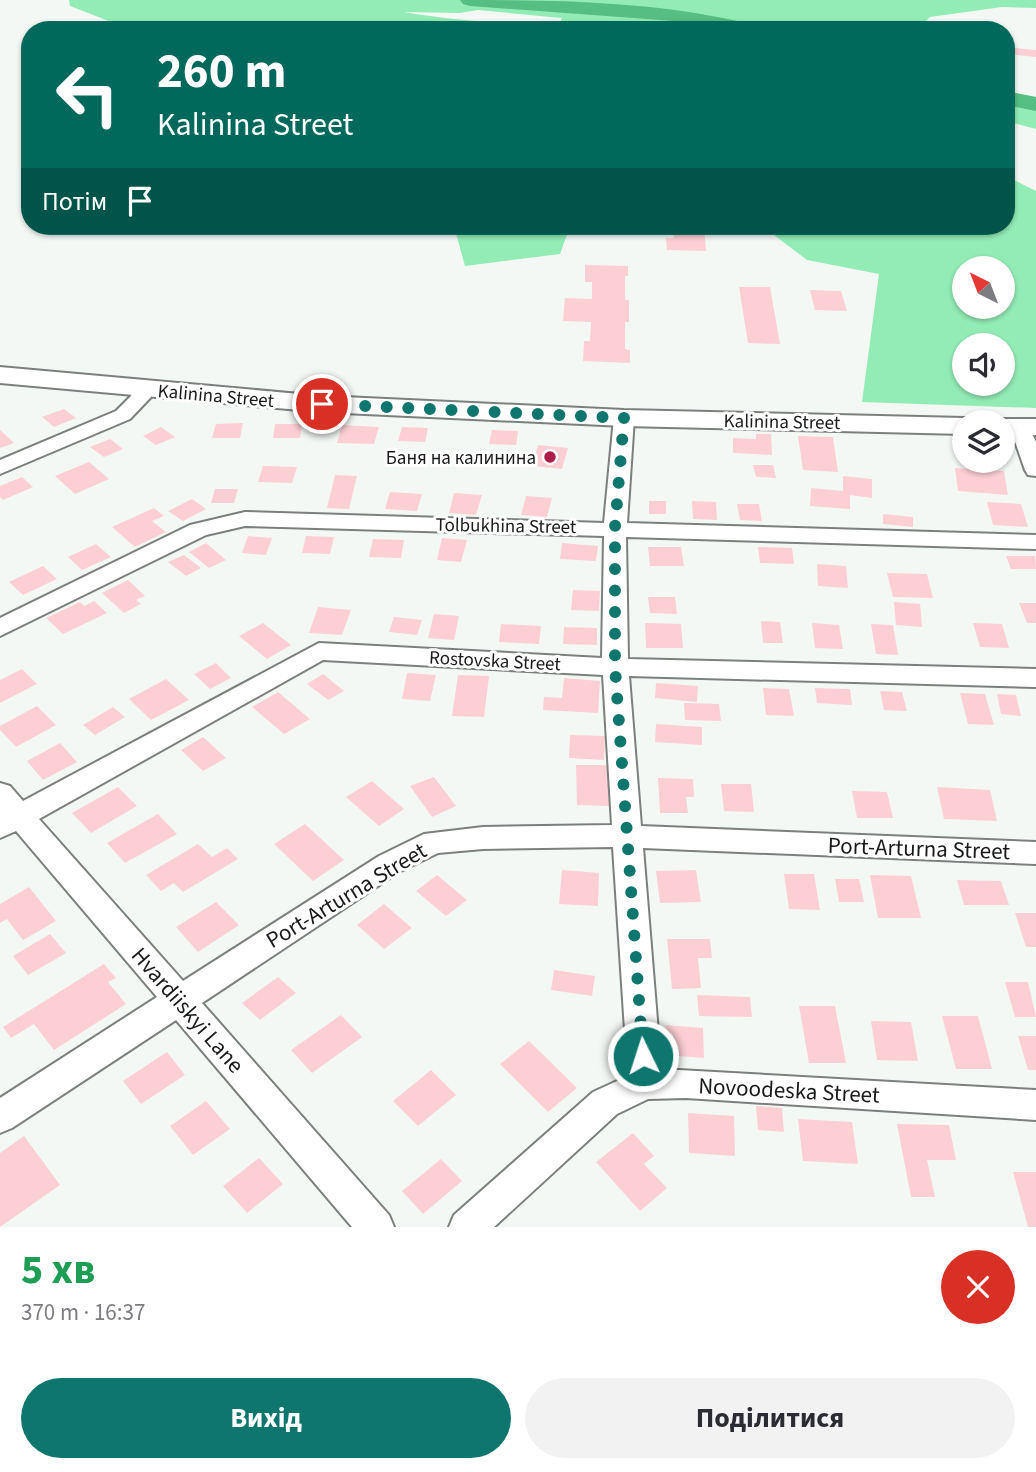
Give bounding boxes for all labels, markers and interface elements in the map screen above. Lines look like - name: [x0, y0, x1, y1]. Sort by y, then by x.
- text: 260 m: [157, 37, 286, 107]
- icon: left: [42, 49, 133, 140]
- text: Kalinina Street: [157, 102, 353, 148]
- icon: arrive: [121, 182, 159, 220]
- text: Потім: [42, 183, 107, 220]
- north arrow: [952, 256, 1015, 318]
- map controls: [952, 256, 1015, 473]
- button: sound: [952, 333, 1015, 396]
- pin: [292, 374, 352, 434]
- street label: Kalinina Street: [157, 378, 276, 415]
- icon: arrive: [303, 385, 341, 423]
- street label: Kalinina Street: [723, 408, 841, 437]
- button: layers: [952, 410, 1015, 473]
- place label: Баня на калинина: [386, 445, 536, 472]
- marker: Баня на калинина: [542, 449, 558, 465]
- street label: Tolbukhina Street: [435, 512, 577, 541]
- street label: Rostovska Street: [428, 645, 562, 678]
- street label: Port-Arturna Street: [827, 829, 1011, 868]
- street label: Port-Arturna Street: [260, 834, 433, 957]
- street label: Hvardiiskyi Lane: [124, 940, 252, 1081]
- position arrow: [606, 1019, 680, 1093]
- street label: Novoodeska Street: [697, 1069, 881, 1112]
- text: 5 хв: [21, 1240, 95, 1300]
- button: close: [941, 1250, 1015, 1324]
- text: 370 m · 16:37: [21, 1296, 145, 1329]
- button: Вихід: [21, 1378, 511, 1458]
- button: Поділитися: [525, 1378, 1015, 1458]

